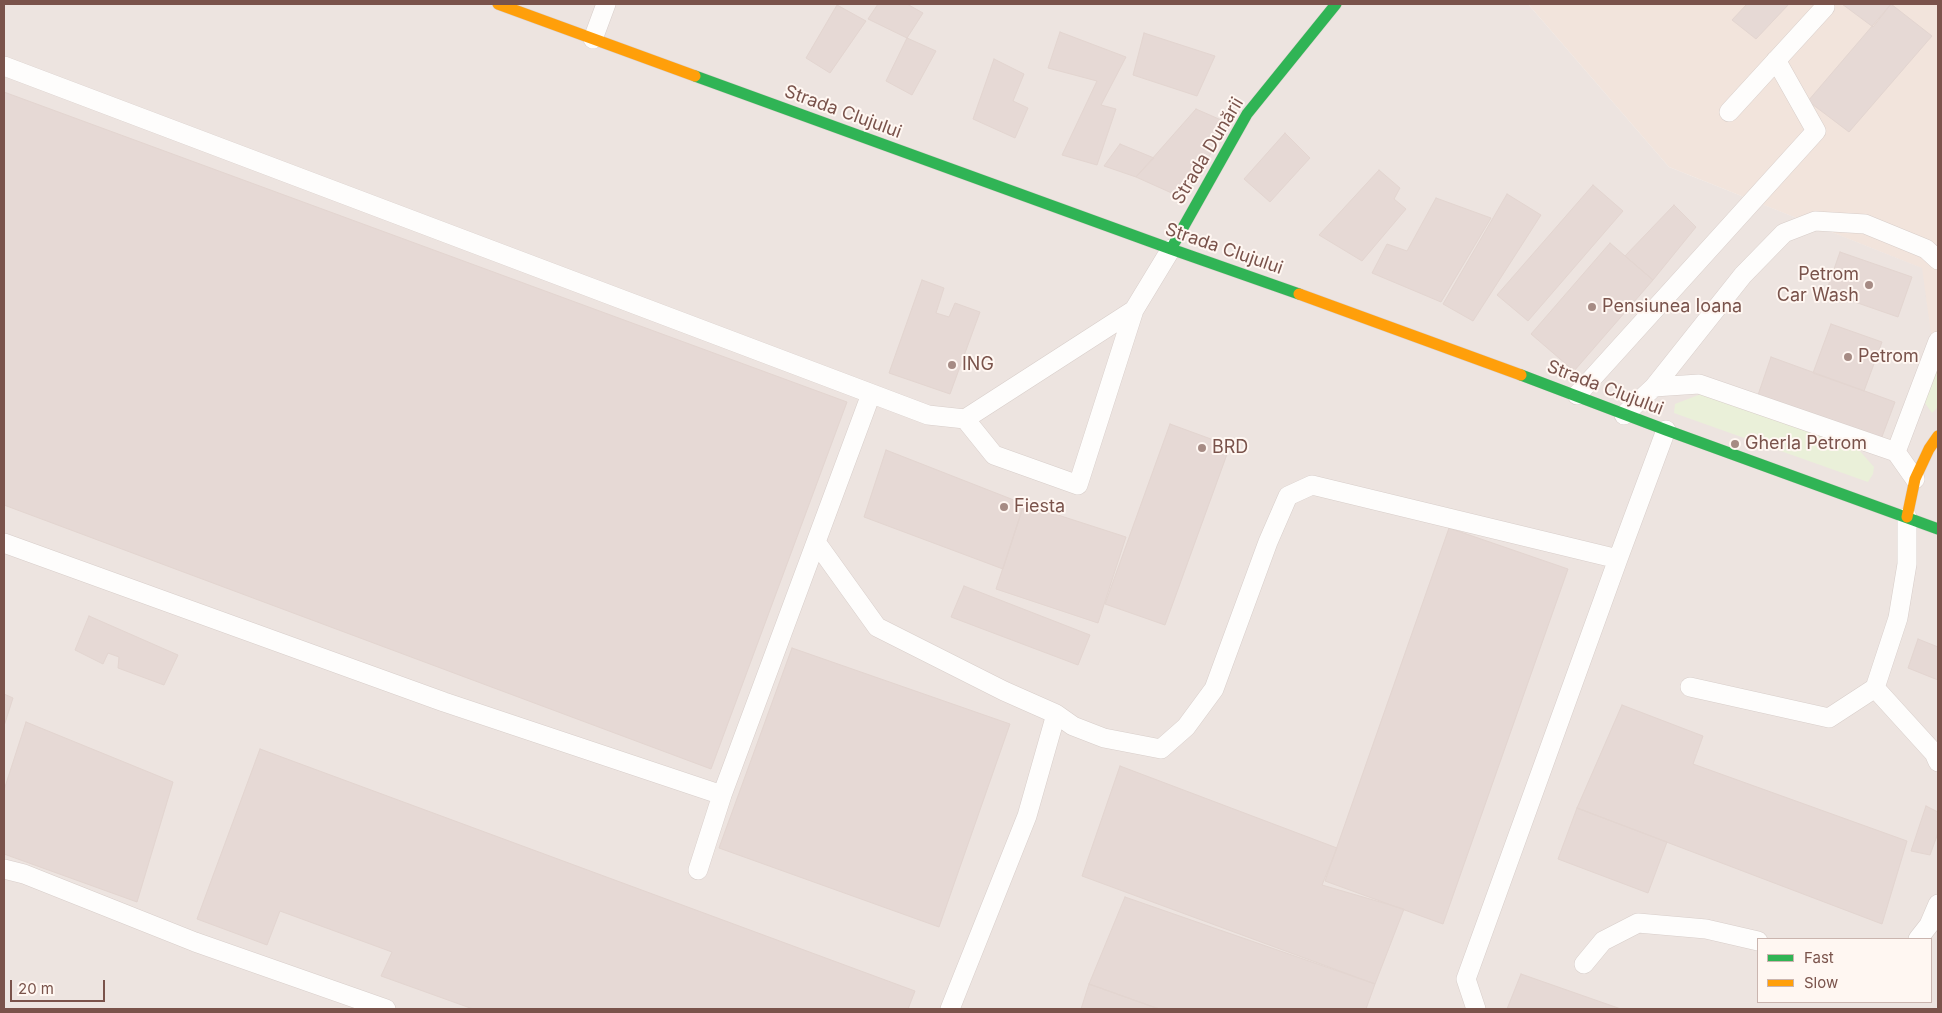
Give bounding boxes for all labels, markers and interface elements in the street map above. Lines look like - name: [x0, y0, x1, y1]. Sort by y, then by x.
- street label: Strada Clujului: [782, 81, 904, 143]
- street label: Strada Dunării: [1168, 94, 1248, 208]
- street label: Strada Clujului: [1162, 219, 1286, 279]
- place label: Petrom Car Wash: [1777, 264, 1859, 306]
- marker: Petrom Car Wash: [1863, 279, 1875, 291]
- place label: Pensiunea Ioana: [1602, 296, 1742, 318]
- marker: Pensiunea Ioana: [1586, 301, 1598, 313]
- place label: Petrom: [1858, 346, 1919, 368]
- marker: Petrom: [1842, 351, 1854, 363]
- place label: ING: [962, 354, 994, 376]
- street label: Strada Clujului: [1544, 356, 1666, 420]
- marker: ING: [946, 359, 958, 371]
- place label: Gherla Petrom: [1745, 433, 1867, 455]
- place label: BRD: [1212, 437, 1248, 459]
- marker: Gherla Petrom: [1729, 438, 1741, 450]
- marker: BRD: [1196, 442, 1208, 454]
- place label: Fiesta: [1014, 496, 1065, 518]
- marker: Fiesta: [998, 501, 1010, 513]
- legend: [1757, 938, 1932, 1003]
- text: Fast: [1804, 948, 1834, 967]
- scale bar: [12, 970, 108, 1002]
- text: Slow: [1804, 973, 1838, 992]
- text: 20 m: [18, 979, 54, 998]

